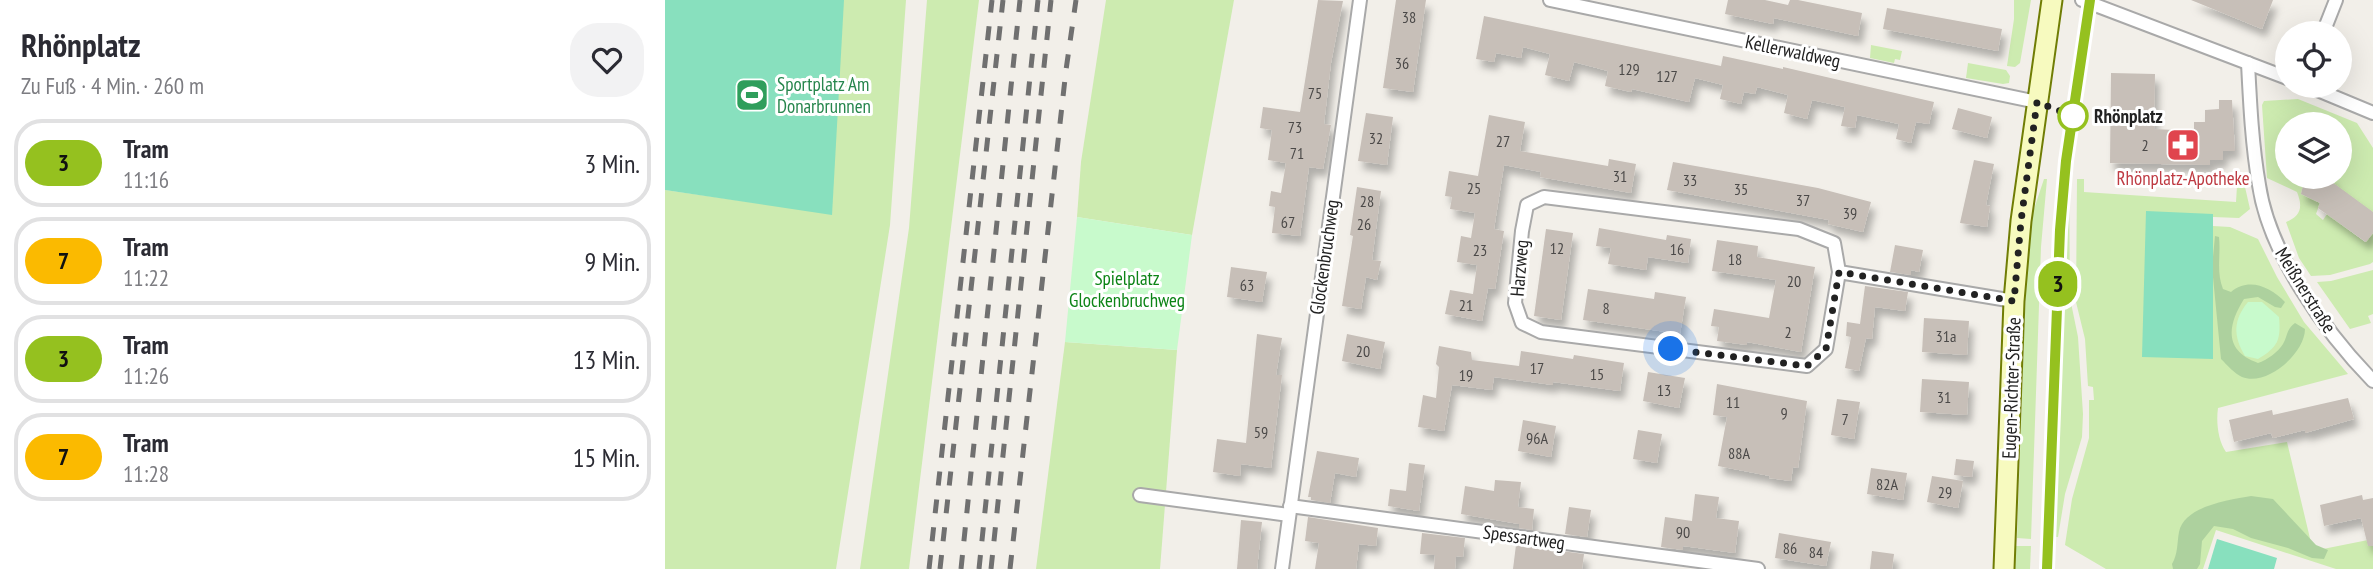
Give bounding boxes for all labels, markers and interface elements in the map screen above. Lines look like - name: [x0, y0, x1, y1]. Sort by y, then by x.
- house number: 38: [1402, 7, 1416, 27]
- map controls: [2275, 21, 2352, 189]
- button: locate: [2275, 21, 2352, 98]
- text: Rhönplatz: [21, 23, 141, 66]
- button: heart: [570, 23, 644, 97]
- street label: Kellerwaldweg: [1743, 29, 1843, 73]
- house number: 36: [1395, 53, 1409, 73]
- house number: 129: [1618, 59, 1640, 79]
- house number: 127: [1656, 66, 1678, 86]
- text: Zu Fuß · 4 Min. · 260 m: [21, 71, 204, 100]
- place label: Sportplatz Am Donarbrunnen: [777, 72, 871, 118]
- sports icon: Sportplatz Am Donarbrunnen: [733, 76, 771, 114]
- house number: 75: [1308, 83, 1322, 103]
- marker: Rhönplatz: [2058, 101, 2088, 131]
- place label: Rhönplatz: [2094, 104, 2163, 128]
- button: layers: [2275, 112, 2352, 189]
- house number: 73: [1288, 117, 1302, 137]
- pharmacy icon: Rhönplatz-Apotheke: [2164, 126, 2202, 164]
- house number: 32: [1369, 128, 1383, 148]
- house number: 27: [1496, 131, 1510, 151]
- text: Tram: [123, 132, 169, 165]
- house number: 2: [2141, 135, 2149, 155]
- house number: 71: [1290, 143, 1304, 163]
- text: 3: [58, 147, 69, 178]
- text: 3 Min.: [585, 147, 640, 180]
- text: 11:16: [123, 165, 169, 194]
- house number: 31: [1613, 166, 1627, 186]
- place label: Rhönplatz-Apotheke: [2116, 166, 2250, 190]
- house number: 33: [1683, 170, 1697, 190]
- house number: 25: [1467, 178, 1481, 198]
- house number: 35: [1734, 179, 1748, 199]
- house number: 37: [1796, 190, 1810, 210]
- house number: 28: [1360, 191, 1374, 211]
- street label: Glockenbruchweg: [1304, 198, 1344, 316]
- house number: 39: [1843, 203, 1857, 223]
- house number: 67: [1281, 212, 1295, 232]
- house number: 26: [1357, 214, 1371, 234]
- text: Tram: [123, 230, 169, 263]
- house number: 12: [1550, 238, 1564, 258]
- street label: Harzweg: [1505, 239, 1533, 297]
- house number: 16: [1670, 239, 1684, 259]
- house number: 23: [1473, 240, 1487, 260]
- street label: Meißnerstraße: [2270, 243, 2342, 337]
- text: 7: [58, 245, 69, 276]
- text: 9 Min.: [585, 245, 640, 278]
- house number: 18: [1728, 249, 1742, 269]
- line badge: 3: [2035, 261, 2081, 307]
- text: 11:22: [123, 263, 169, 292]
- park label: Spielplatz Glockenbruchweg: [1069, 266, 1185, 312]
- text: 3: [2052, 268, 2064, 299]
- house number: 20: [1787, 271, 1801, 291]
- house number: 63: [1240, 275, 1254, 295]
- house number: 21: [1459, 295, 1473, 315]
- house number: 8: [1602, 298, 1610, 318]
- street label: Eugen-Richter-Straße: [1997, 317, 2025, 459]
- house number: 2: [1784, 322, 1792, 342]
- house number: 31a: [1936, 326, 1956, 346]
- text: Tram: [123, 328, 169, 361]
- your location: [1653, 331, 1688, 366]
- house number: 20: [1356, 341, 1370, 361]
- text: 3: [58, 343, 69, 374]
- text: 13 Min.: [573, 343, 640, 376]
- house number: 17: [1530, 358, 1544, 378]
- text: 11:26: [123, 361, 169, 390]
- house number: 15: [1590, 364, 1604, 384]
- house number: 19: [1459, 365, 1473, 385]
- house number: 13: [1657, 380, 1671, 400]
- house number: 31: [1937, 387, 1951, 407]
- house number: 11: [1726, 392, 1740, 412]
- house number: 9: [1780, 403, 1788, 423]
- house number: 7: [1841, 409, 1849, 429]
- house number: 59: [1254, 422, 1268, 442]
- text: Tram: [123, 426, 169, 459]
- house number: 96A: [1526, 428, 1548, 448]
- text: 7: [58, 441, 69, 472]
- text: 15 Min.: [573, 441, 640, 474]
- house number: 88A: [1728, 443, 1750, 463]
- text: 11:28: [123, 459, 169, 488]
- house number: 82A: [1876, 474, 1898, 494]
- house number: 29: [1938, 482, 1952, 502]
- street label: Spessartweg: [1481, 519, 1567, 555]
- house number: 90: [1676, 522, 1690, 542]
- house number: 86: [1783, 538, 1797, 558]
- house number: 84: [1809, 542, 1823, 562]

